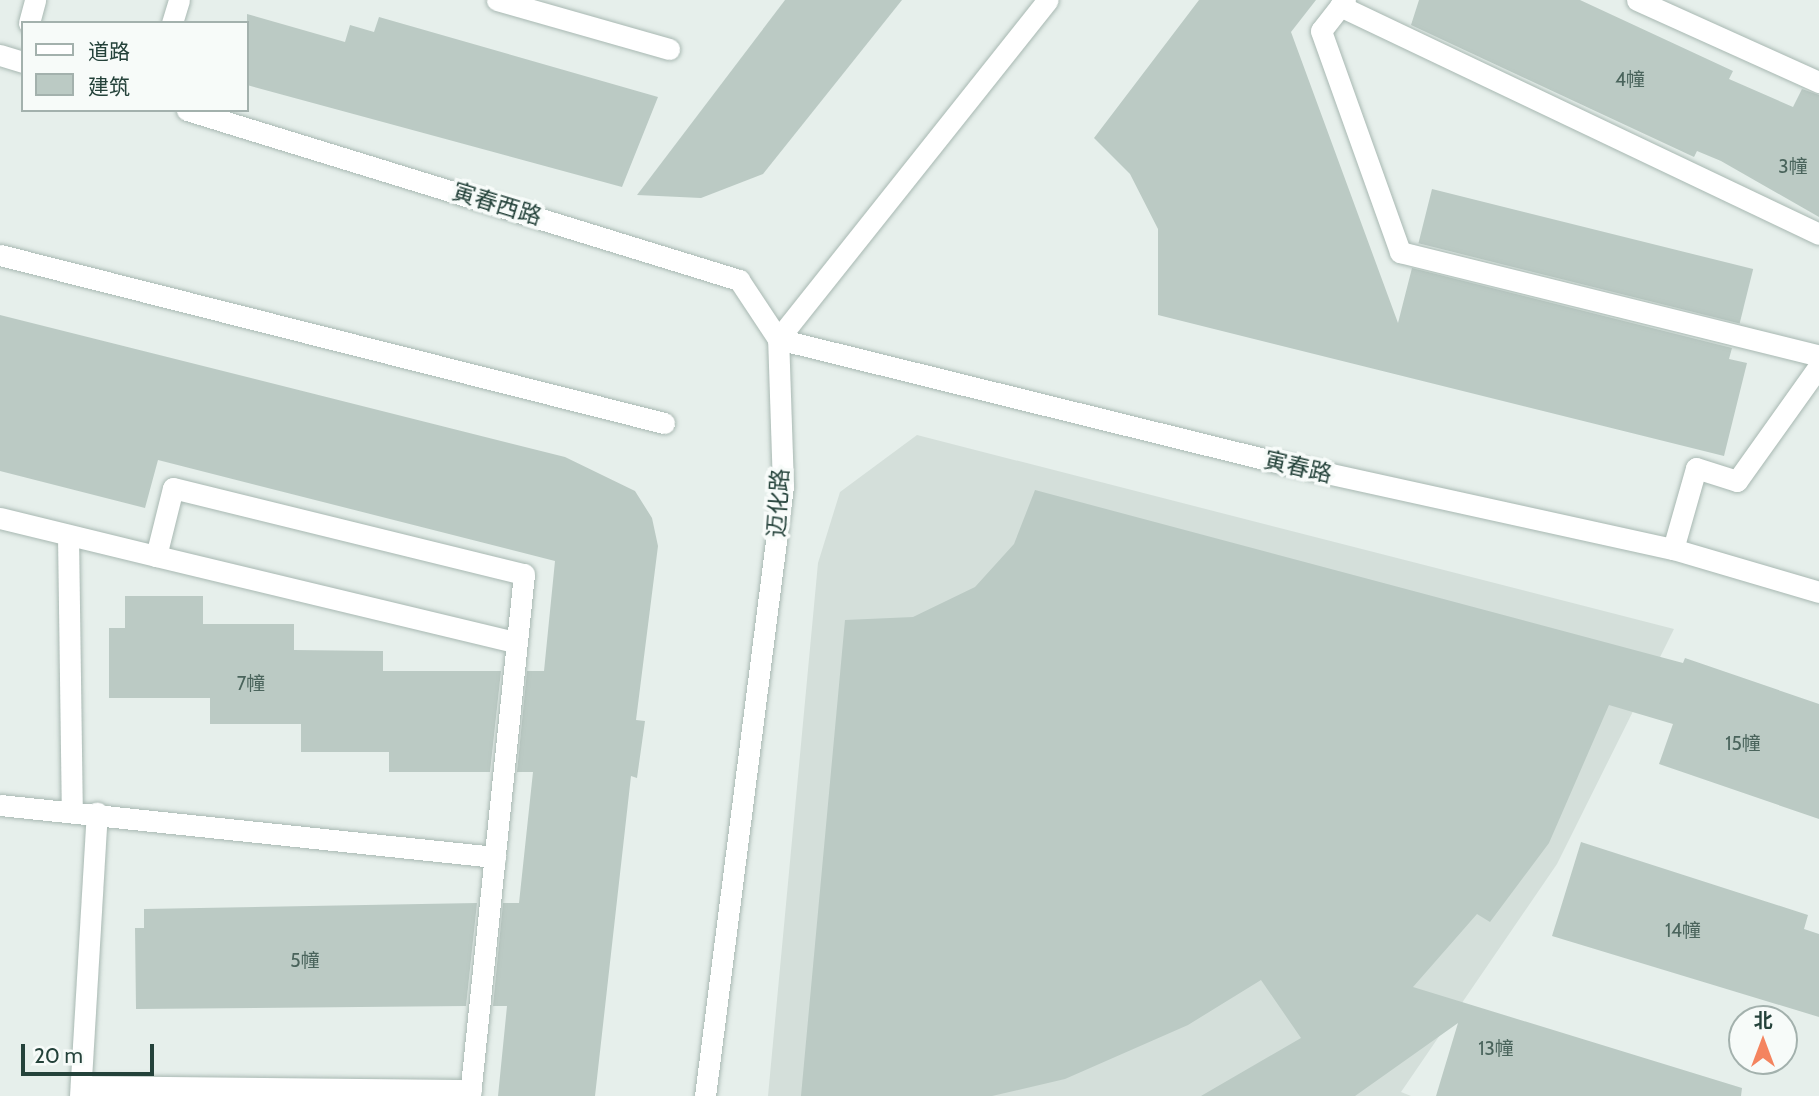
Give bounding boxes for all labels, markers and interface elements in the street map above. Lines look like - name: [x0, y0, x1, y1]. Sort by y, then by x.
- legend: [21, 21, 248, 112]
- text: 道路: [88, 39, 130, 64]
- house number: 4幢: [1615, 69, 1645, 91]
- text: 建筑: [88, 74, 130, 99]
- house number: 3幢: [1778, 156, 1808, 178]
- street label: 寅春西路: [449, 177, 545, 231]
- street label: 寅春路: [1261, 446, 1335, 488]
- street label: 迈化路: [762, 468, 794, 538]
- house number: 7幢: [237, 673, 265, 695]
- house number: 15幢: [1725, 733, 1761, 755]
- house number: 14幢: [1665, 920, 1701, 942]
- house number: 5幢: [290, 950, 320, 972]
- north arrow: [1728, 1005, 1798, 1075]
- text: 北: [1753, 1009, 1773, 1032]
- scale bar: [24, 1030, 158, 1074]
- house number: 13幢: [1478, 1038, 1514, 1060]
- text: 20 m: [34, 1043, 83, 1068]

